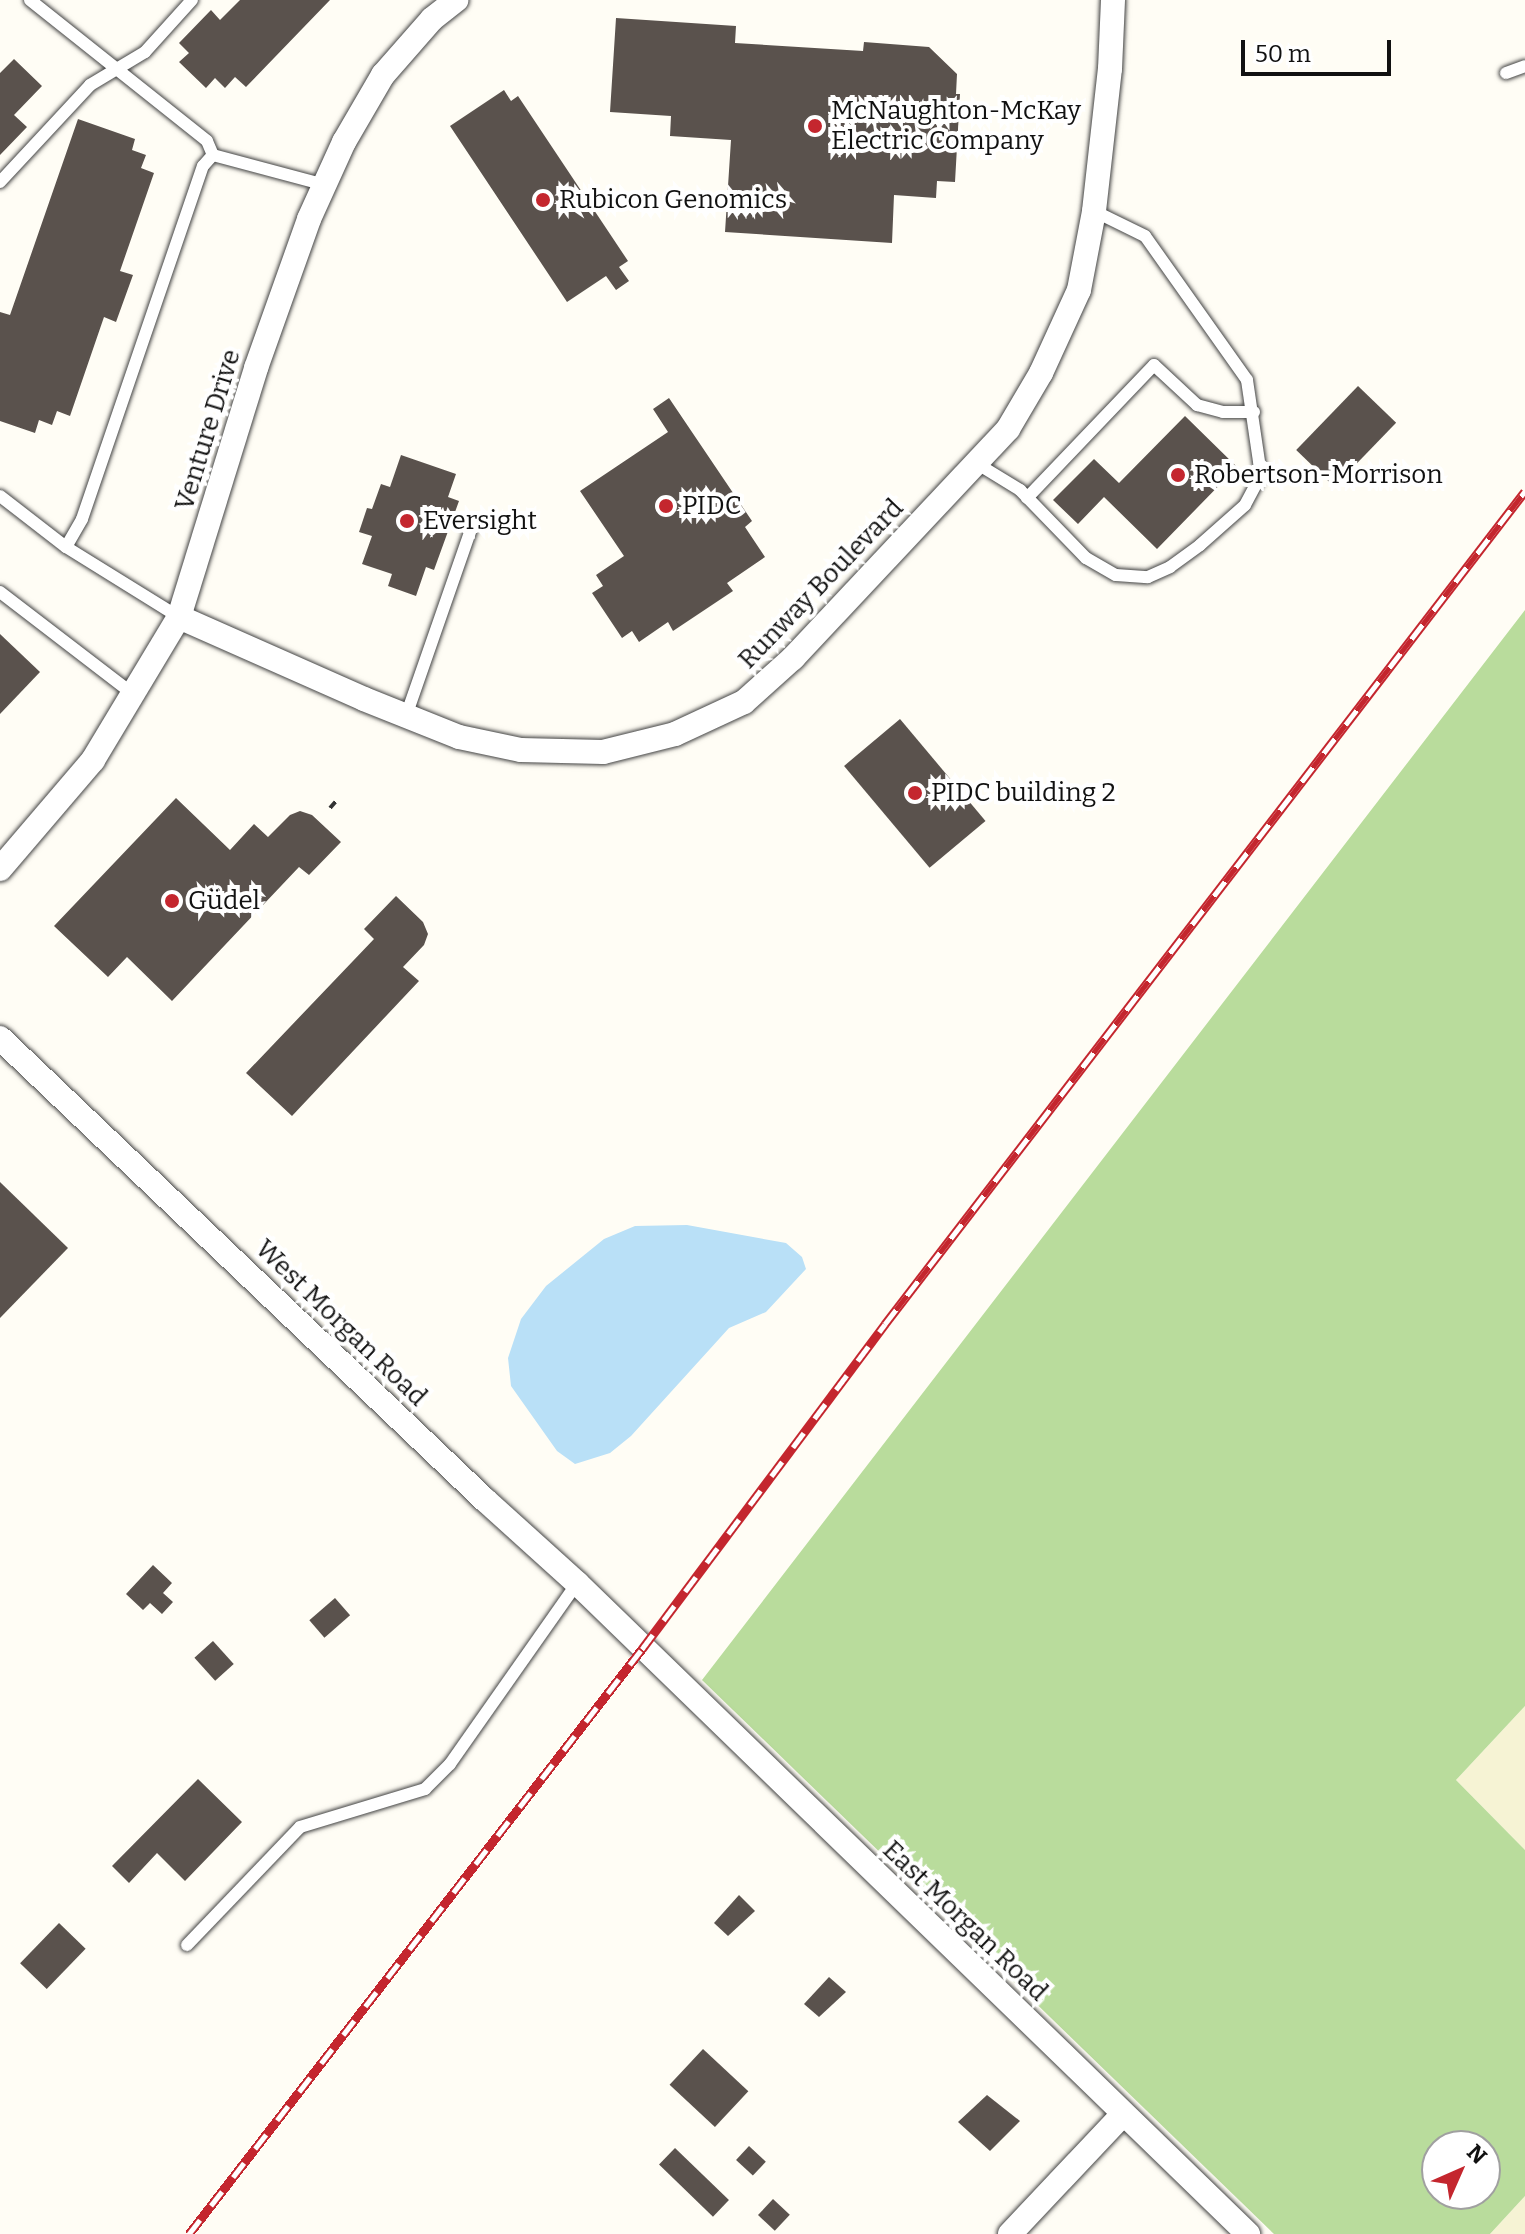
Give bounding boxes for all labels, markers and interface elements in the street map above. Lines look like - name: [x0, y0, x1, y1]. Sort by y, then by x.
- scale bar: [1245, 24, 1395, 74]
- text: 50 m: [1255, 40, 1311, 68]
- place label: McNaughton-McKay Electric Company: [831, 95, 1081, 156]
- marker: McNaughton-McKay Electric Company: [806, 117, 824, 135]
- place label: Rubicon Genomics: [559, 184, 787, 216]
- marker: Rubicon Genomics: [534, 191, 552, 209]
- street label: Venture Drive: [169, 346, 247, 514]
- place label: Robertson-Morrison: [1194, 459, 1443, 491]
- marker: Robertson-Morrison: [1169, 466, 1187, 484]
- place label: PIDC: [682, 490, 741, 522]
- street label: Runway Boulevard: [732, 493, 910, 675]
- marker: PIDC: [657, 497, 675, 515]
- place label: Eversight: [423, 505, 537, 537]
- marker: Eversight: [398, 512, 416, 530]
- place label: PIDC building 2: [931, 777, 1116, 809]
- marker: PIDC building 2: [906, 784, 924, 802]
- place label: Güdel: [188, 885, 260, 917]
- marker: Güdel: [163, 892, 181, 910]
- street label: West Morgan Road: [249, 1233, 433, 1413]
- street label: East Morgan Road: [876, 1834, 1054, 2008]
- north arrow: [1421, 2130, 1501, 2210]
- text: N: [1461, 2139, 1492, 2170]

